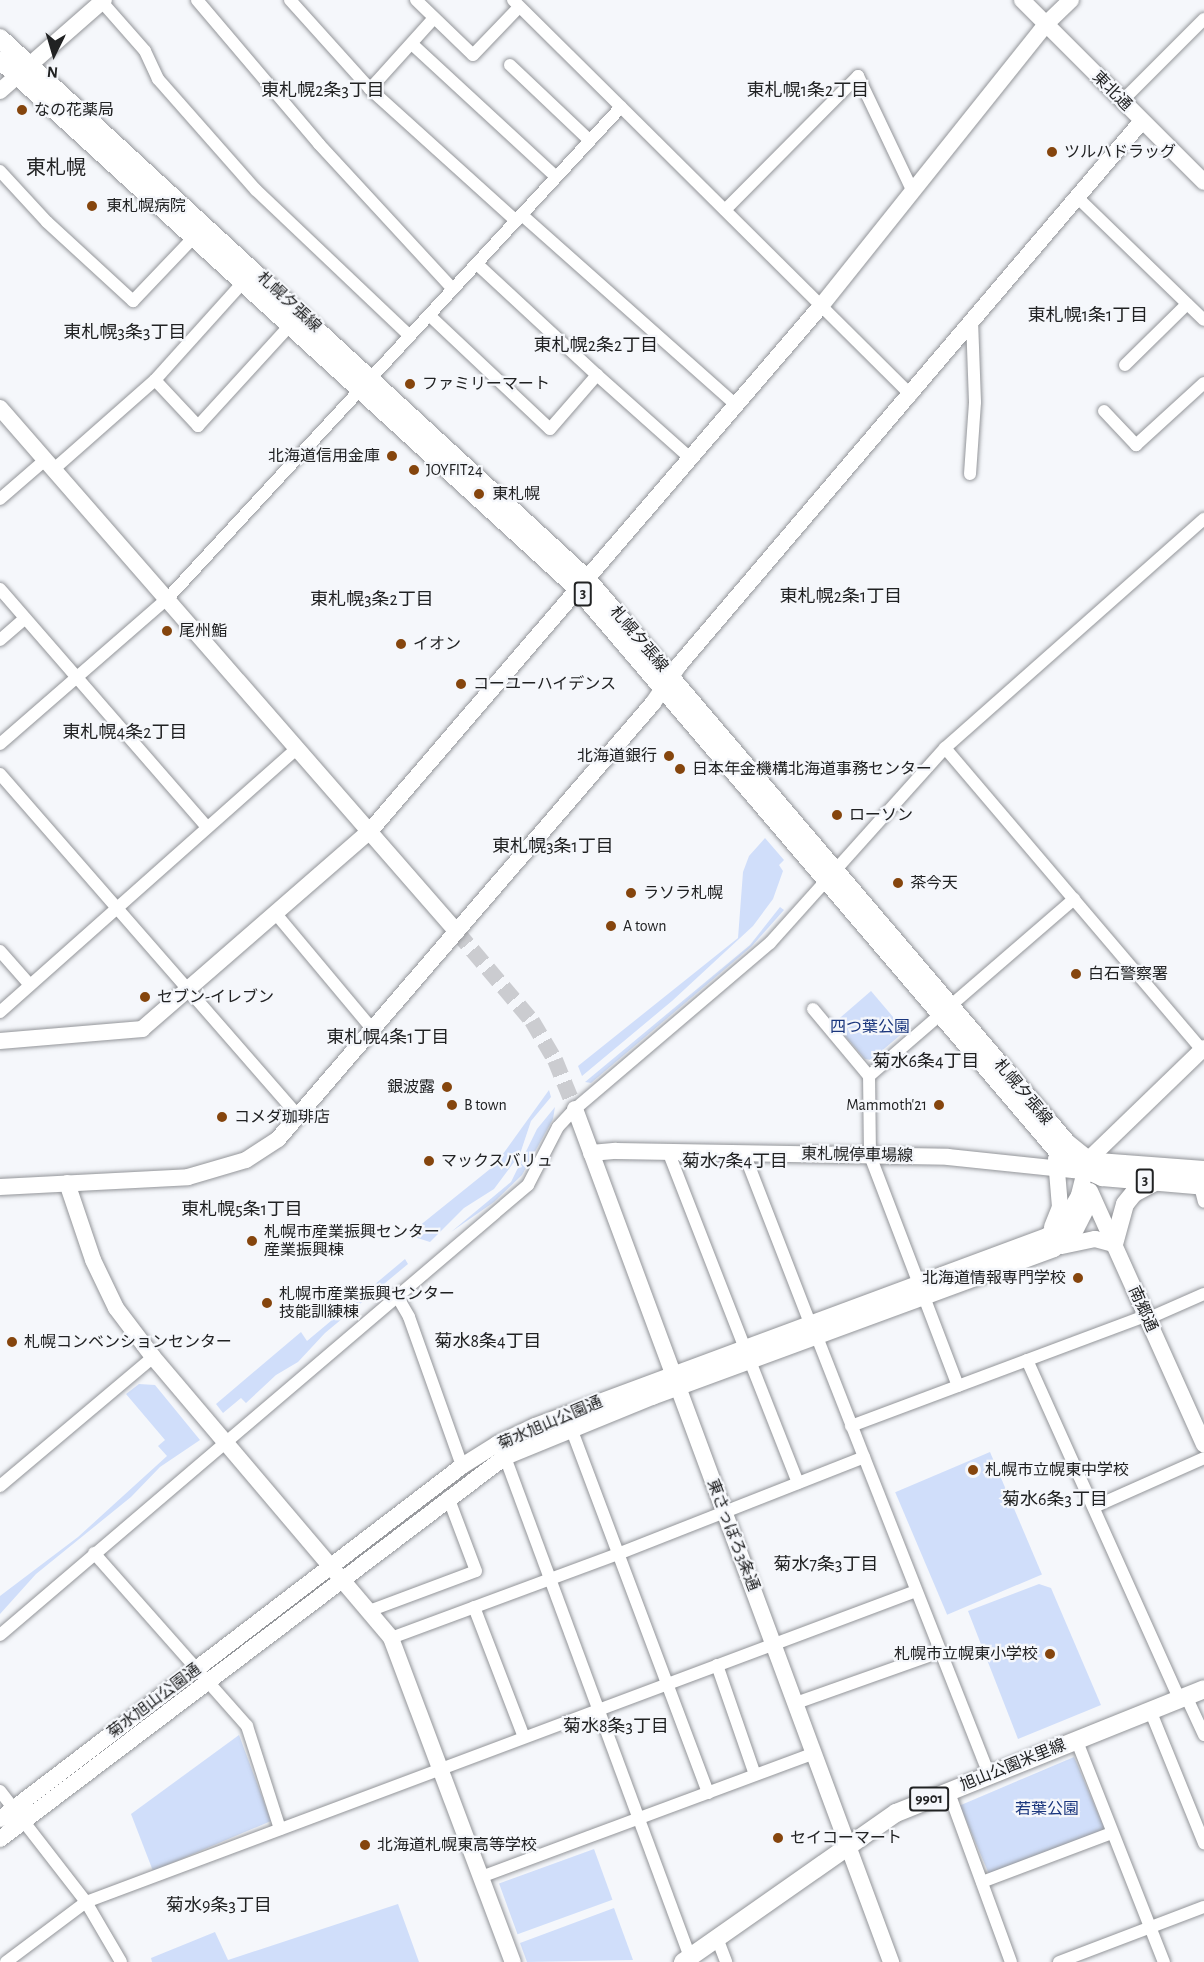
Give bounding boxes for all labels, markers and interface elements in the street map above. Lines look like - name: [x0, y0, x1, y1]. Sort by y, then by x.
- north arrow: [24, 24, 84, 84]
- text: N: [46, 63, 59, 80]
- street label: 東北通: [1088, 67, 1136, 115]
- district label: 東札幌2条3丁目: [261, 80, 385, 102]
- district label: 東札幌1条2丁目: [747, 80, 869, 102]
- place label: なの花薬局: [34, 100, 114, 120]
- marker: なの花薬局: [15, 103, 29, 117]
- place label: ツルハドラッグ: [1064, 142, 1176, 162]
- marker: ツルハドラッグ: [1045, 145, 1059, 159]
- district label: 東札幌: [26, 156, 86, 180]
- place label: 東札幌病院: [106, 196, 186, 216]
- marker: 東札幌病院: [83, 197, 101, 215]
- street label: 札幌夕張線: [253, 268, 325, 336]
- district label: 東札幌1条1丁目: [1028, 305, 1148, 327]
- district label: 東札幌3条3丁目: [64, 322, 186, 344]
- district label: 東札幌2条2丁目: [534, 335, 658, 357]
- place label: ファミリーマート: [422, 374, 550, 394]
- marker: ファミリーマート: [403, 377, 417, 391]
- place label: 北海道信用金庫: [268, 446, 380, 466]
- marker: 北海道信用金庫: [385, 449, 399, 463]
- place label: JOYFIT24: [426, 460, 483, 480]
- marker: JOYFIT24: [407, 463, 421, 477]
- place label: 東札幌: [492, 484, 540, 504]
- marker: 東札幌: [470, 485, 488, 503]
- road number: 3: [572, 582, 594, 606]
- district label: 東札幌2条1丁目: [780, 586, 902, 608]
- district label: 東札幌3条2丁目: [310, 589, 434, 611]
- street label: 札幌夕張線: [606, 602, 672, 676]
- place label: 尾州鮨: [179, 621, 227, 641]
- marker: 尾州鮨: [160, 624, 174, 638]
- place label: イオン: [413, 634, 461, 654]
- marker: イオン: [394, 637, 408, 651]
- place label: コーユーハイデンス: [473, 674, 617, 694]
- marker: コーユーハイデンス: [454, 677, 468, 691]
- district label: 東札幌4条2丁目: [63, 722, 187, 744]
- place label: 北海道銀行: [577, 746, 657, 766]
- marker: 北海道銀行: [662, 749, 676, 763]
- place label: 日本年金機構北海道事務センター: [692, 759, 932, 779]
- marker: 日本年金機構北海道事務センター: [673, 762, 687, 776]
- place label: ローソン: [849, 805, 913, 825]
- marker: ローソン: [830, 808, 844, 822]
- district label: 東札幌3条1丁目: [492, 836, 614, 858]
- place label: 茶今天: [910, 873, 958, 893]
- marker: 茶今天: [891, 876, 905, 890]
- place label: ラソラ札幌: [643, 883, 723, 903]
- marker: ラソラ札幌: [624, 886, 638, 900]
- place label: A town: [623, 916, 666, 936]
- marker: A town: [604, 919, 618, 933]
- place label: 白石警察署: [1088, 964, 1168, 984]
- marker: 白石警察署: [1069, 967, 1083, 981]
- place label: セブン-イレブン: [157, 987, 274, 1007]
- marker: セブン-イレブン: [138, 990, 152, 1004]
- park label: 四つ葉公園: [830, 1017, 910, 1037]
- district label: 東札幌4条1丁目: [327, 1027, 449, 1049]
- district label: 菊水6条4丁目: [872, 1051, 980, 1073]
- street label: 札幌夕張線: [990, 1055, 1056, 1129]
- place label: 銀波露: [387, 1077, 435, 1097]
- marker: 銀波露: [440, 1080, 454, 1094]
- place label: B town: [464, 1095, 507, 1115]
- place label: Mammoth'21: [846, 1095, 927, 1115]
- marker: B town: [445, 1098, 459, 1112]
- marker: Mammoth'21: [932, 1098, 946, 1112]
- place label: コメダ珈琲店: [234, 1107, 330, 1127]
- marker: コメダ珈琲店: [215, 1110, 229, 1124]
- street label: 東札幌停車場線: [801, 1144, 913, 1166]
- place label: マックスバリュ: [441, 1151, 553, 1171]
- district label: 菊水7条4丁目: [682, 1151, 788, 1173]
- marker: マックスバリュ: [422, 1154, 436, 1168]
- road number: 3: [1134, 1169, 1156, 1193]
- district label: 東札幌5条1丁目: [181, 1199, 303, 1221]
- place label: 札幌市産業振興センター 産業振興棟: [264, 1222, 440, 1260]
- marker: 札幌市産業振興センター 産業振興棟: [245, 1234, 259, 1248]
- place label: 北海道情報専門学校: [922, 1268, 1066, 1288]
- marker: 北海道情報専門学校: [1071, 1271, 1085, 1285]
- street label: 南郷通: [1124, 1283, 1162, 1335]
- place label: 札幌市産業振興センター 技能訓練棟: [279, 1284, 455, 1322]
- marker: 札幌市産業振興センター 技能訓練棟: [260, 1296, 274, 1310]
- district label: 菊水8条4丁目: [434, 1331, 542, 1353]
- place label: 札幌コンベンションセンター: [24, 1332, 232, 1352]
- marker: 札幌コンベンションセンター: [5, 1335, 19, 1349]
- street label: 菊水旭山公園通: [495, 1392, 605, 1454]
- place label: 札幌市立幌東中学校: [985, 1460, 1129, 1480]
- marker: 札幌市立幌東中学校: [966, 1463, 980, 1477]
- street label: 東さっぽろ3条通: [703, 1476, 763, 1594]
- district label: 菊水6条3丁目: [1002, 1489, 1108, 1511]
- district label: 菊水7条3丁目: [774, 1554, 878, 1576]
- place label: 札幌市立幌東小学校: [894, 1644, 1038, 1664]
- marker: 札幌市立幌東小学校: [1043, 1647, 1057, 1661]
- street label: 菊水旭山公園通: [103, 1660, 205, 1742]
- district label: 菊水8条3丁目: [563, 1716, 669, 1738]
- street label: 旭山公園米里線: [957, 1735, 1069, 1795]
- road number: 9901: [908, 1787, 950, 1811]
- park label: 若葉公園: [1015, 1799, 1079, 1819]
- place label: セイコーマート: [790, 1828, 902, 1848]
- marker: セイコーマート: [771, 1831, 785, 1845]
- place label: 北海道札幌東高等学校: [377, 1835, 537, 1855]
- marker: 北海道札幌東高等学校: [358, 1838, 372, 1852]
- district label: 菊水9条3丁目: [166, 1895, 272, 1917]

